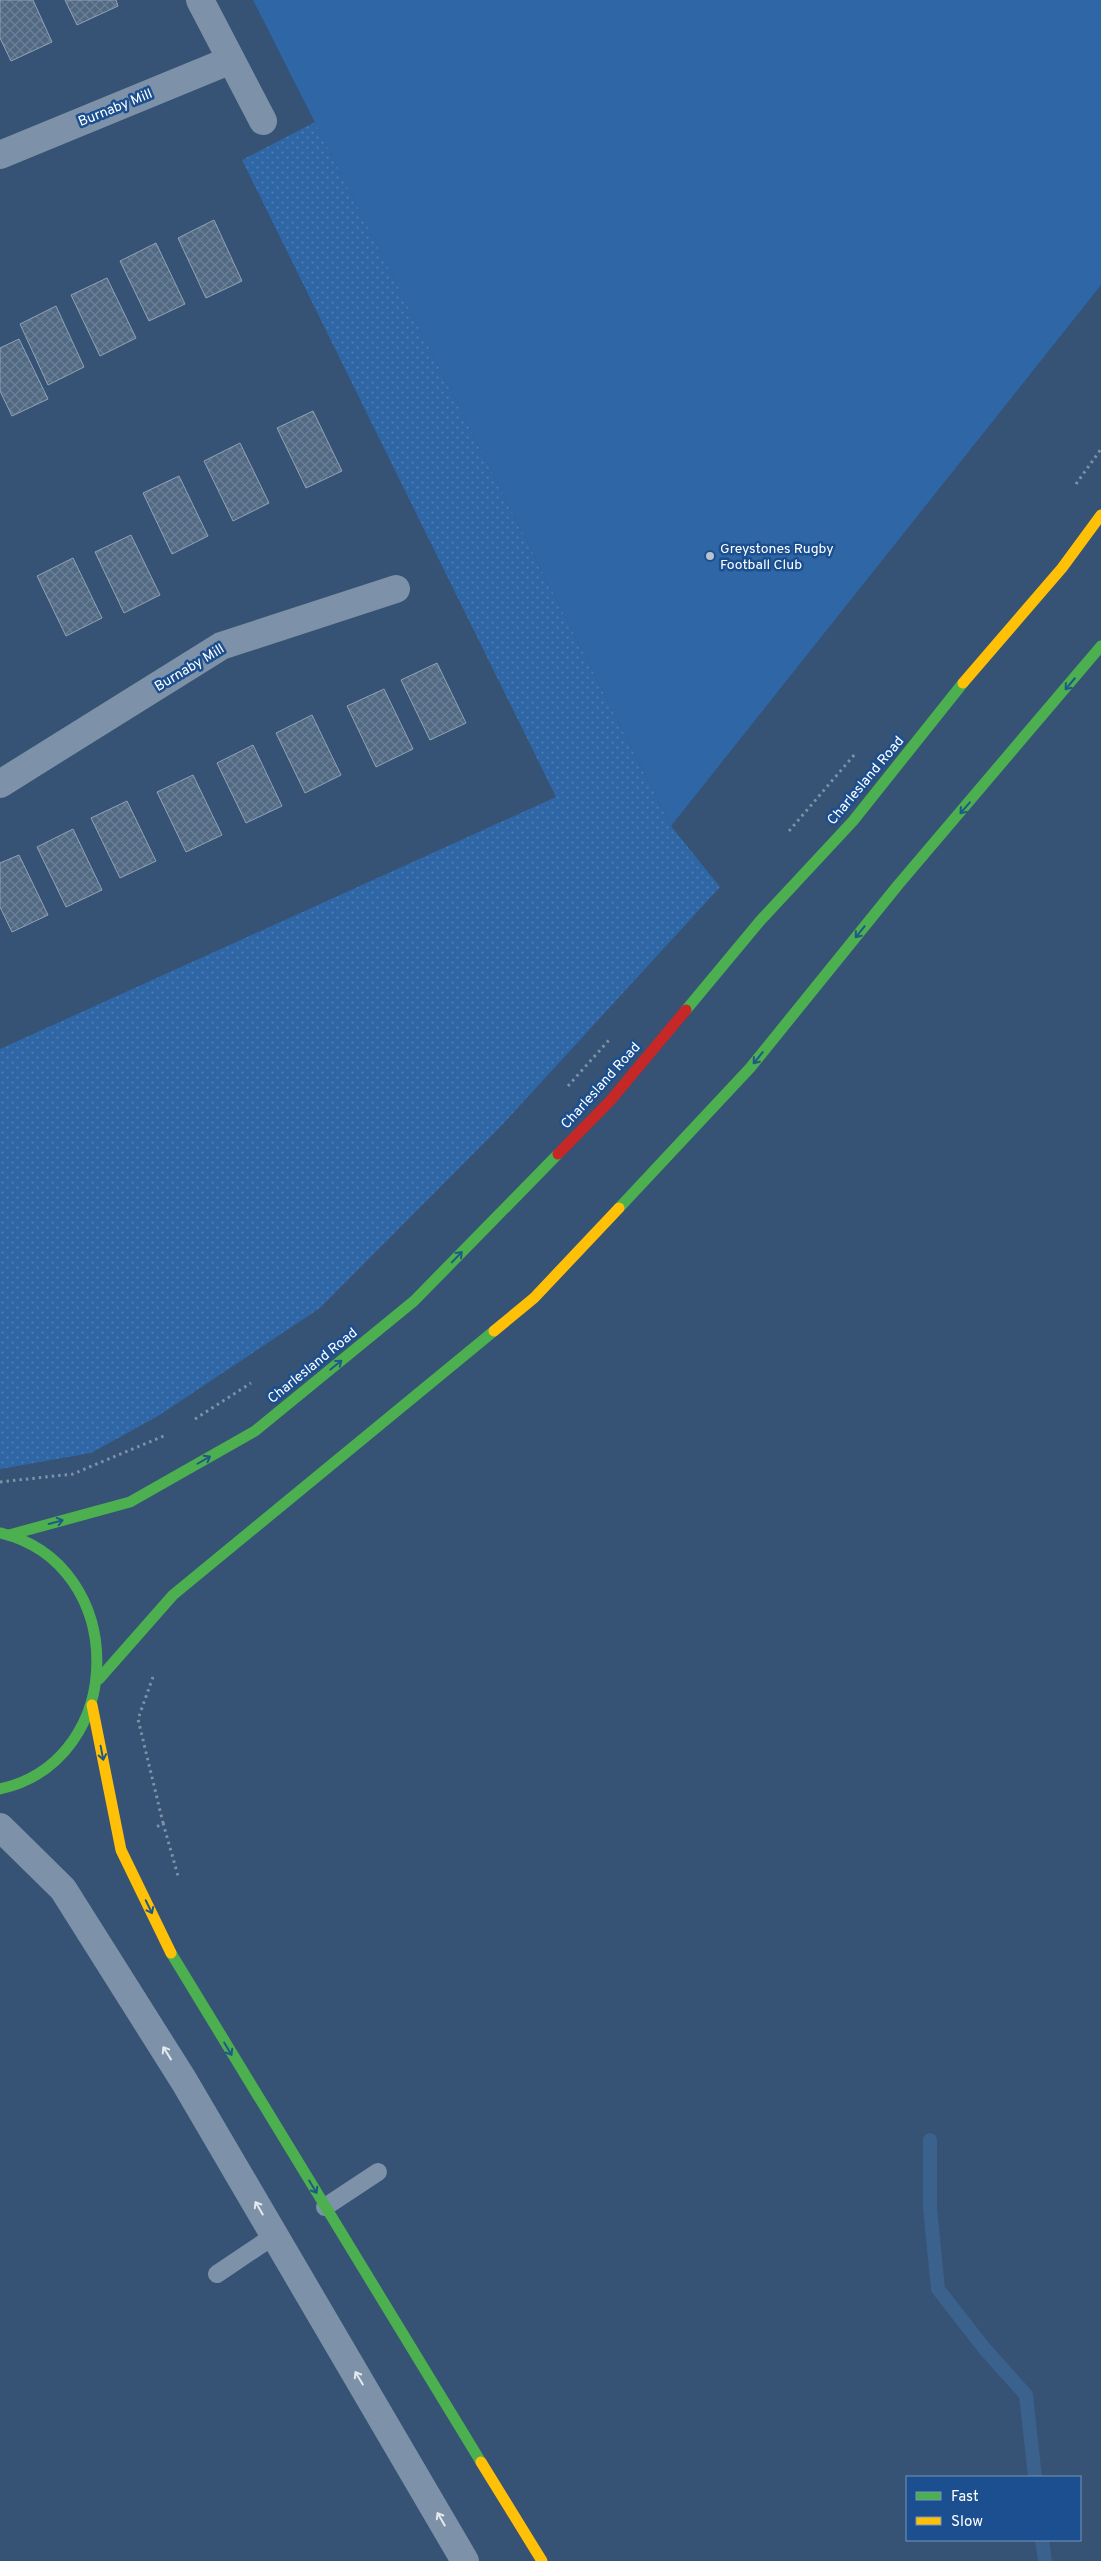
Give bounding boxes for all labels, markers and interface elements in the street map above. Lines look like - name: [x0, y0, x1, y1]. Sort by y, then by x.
- street label: Burnaby Mill: [76, 86, 155, 131]
- place label: Greystones Rugby Football Club: [720, 541, 834, 574]
- marker: Greystones Rugby Football Club: [704, 550, 716, 562]
- street label: Burnaby Mill: [152, 641, 228, 696]
- one-way arrow: [1064, 677, 1075, 690]
- street label: Charlesland Road: [824, 733, 908, 829]
- one-way arrow: [959, 801, 970, 814]
- one-way arrow: [854, 925, 865, 938]
- street label: Charlesland Road: [558, 1039, 644, 1133]
- one-way arrow: [752, 1051, 763, 1064]
- one-way arrow: [451, 1251, 463, 1263]
- street label: Charlesland Road: [265, 1325, 361, 1408]
- one-way arrow: [329, 1360, 342, 1371]
- one-way arrow: [197, 1454, 211, 1464]
- one-way arrow: [47, 1517, 63, 1526]
- one-way arrow: [98, 1744, 107, 1760]
- one-way arrow: [145, 1899, 154, 1914]
- one-way arrow: [224, 2041, 234, 2055]
- one-way arrow: [162, 2047, 172, 2061]
- one-way arrow: [308, 2180, 318, 2194]
- one-way arrow: [254, 2202, 264, 2216]
- one-way arrow: [354, 2372, 364, 2386]
- legend: [906, 2476, 1081, 2541]
- text: Fast: [951, 2488, 979, 2507]
- one-way arrow: [436, 2512, 446, 2526]
- text: Slow: [951, 2513, 983, 2532]

